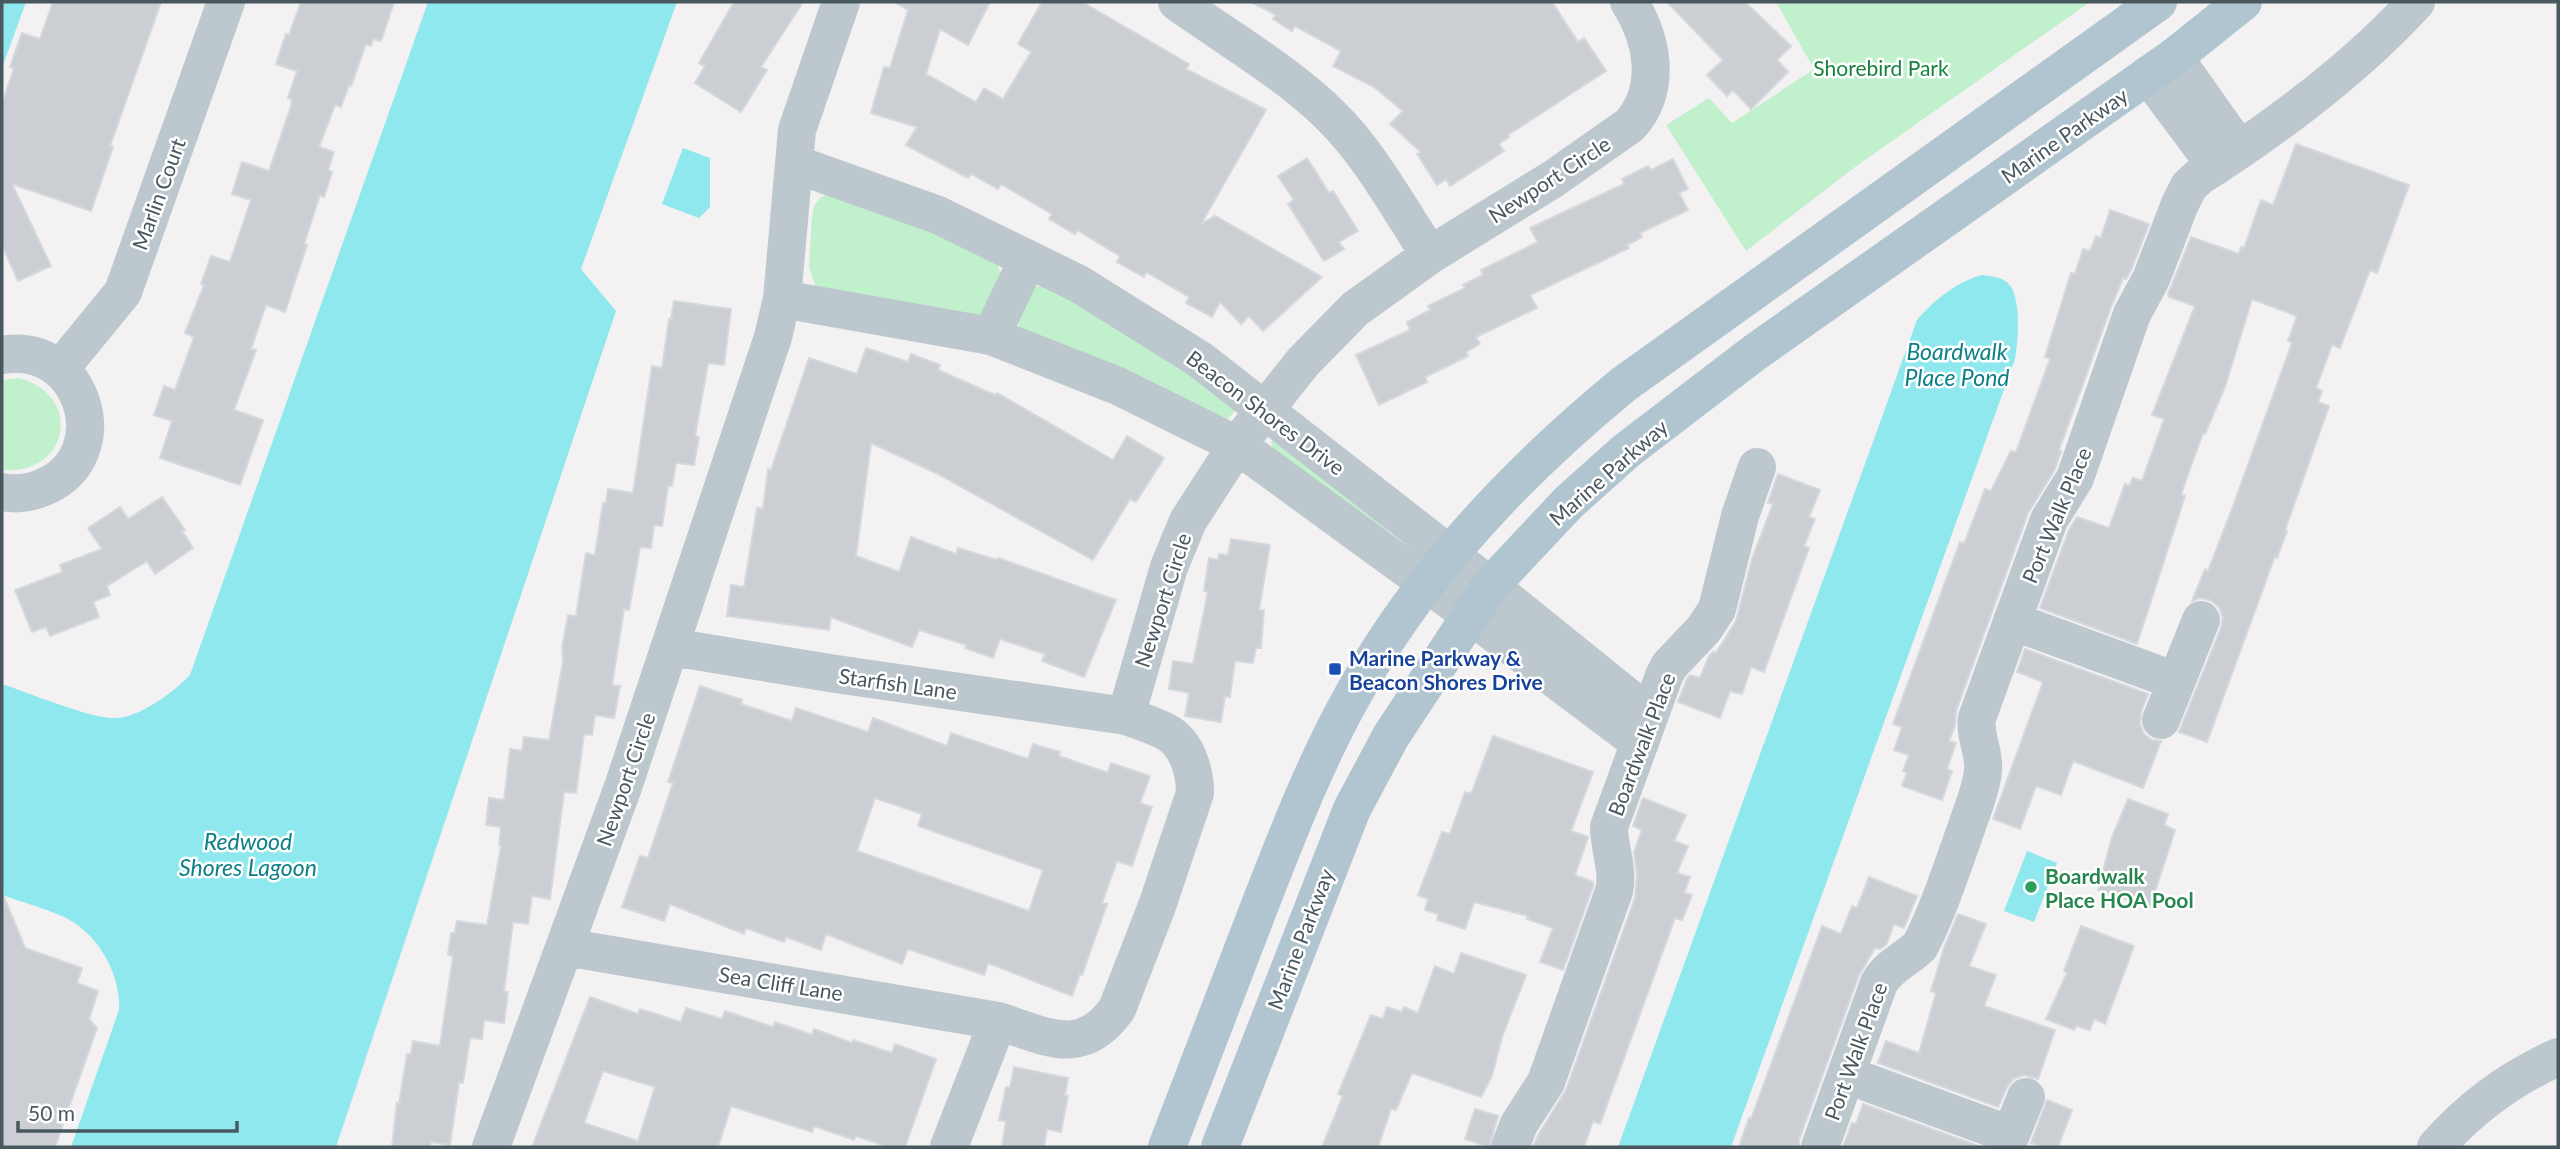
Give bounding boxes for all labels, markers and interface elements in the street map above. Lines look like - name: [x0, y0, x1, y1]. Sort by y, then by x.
- park label: Shorebird Park: [1813, 55, 1949, 80]
- street label: Marine Parkway: [1996, 82, 2132, 188]
- street label: Newport Circle: [1484, 130, 1614, 228]
- street label: Marlin Court: [126, 134, 190, 253]
- water label: Boardwalk Place Pond: [1905, 337, 2010, 391]
- street label: Beacon Shores Drive: [1182, 344, 1350, 480]
- street label: Marine Parkway: [1544, 414, 1673, 530]
- street label: Port Walk Place: [2016, 443, 2096, 587]
- street label: Newport Circle: [1129, 530, 1195, 670]
- place label: Marine Parkway & Beacon Shores Drive: [1349, 645, 1543, 694]
- marker: Marine Parkway & Beacon Shores Drive: [1327, 661, 1343, 677]
- street label: Starfish Lane: [837, 662, 959, 704]
- street label: Boardwalk Place: [1602, 669, 1680, 819]
- street label: Newport Circle: [590, 709, 660, 849]
- water label: Redwood Shores Lagoon: [179, 827, 317, 881]
- place label: Boardwalk Place HOA Pool: [2045, 863, 2194, 912]
- street label: Marine Parkway: [1262, 865, 1338, 1013]
- marker: Boardwalk Place HOA Pool: [2023, 879, 2039, 895]
- street label: Sea Cliff Lane: [717, 961, 845, 1005]
- street label: Port Walk Place: [1818, 979, 1892, 1123]
- scale bar: [18, 1090, 236, 1134]
- text: 50 m: [28, 1100, 75, 1125]

